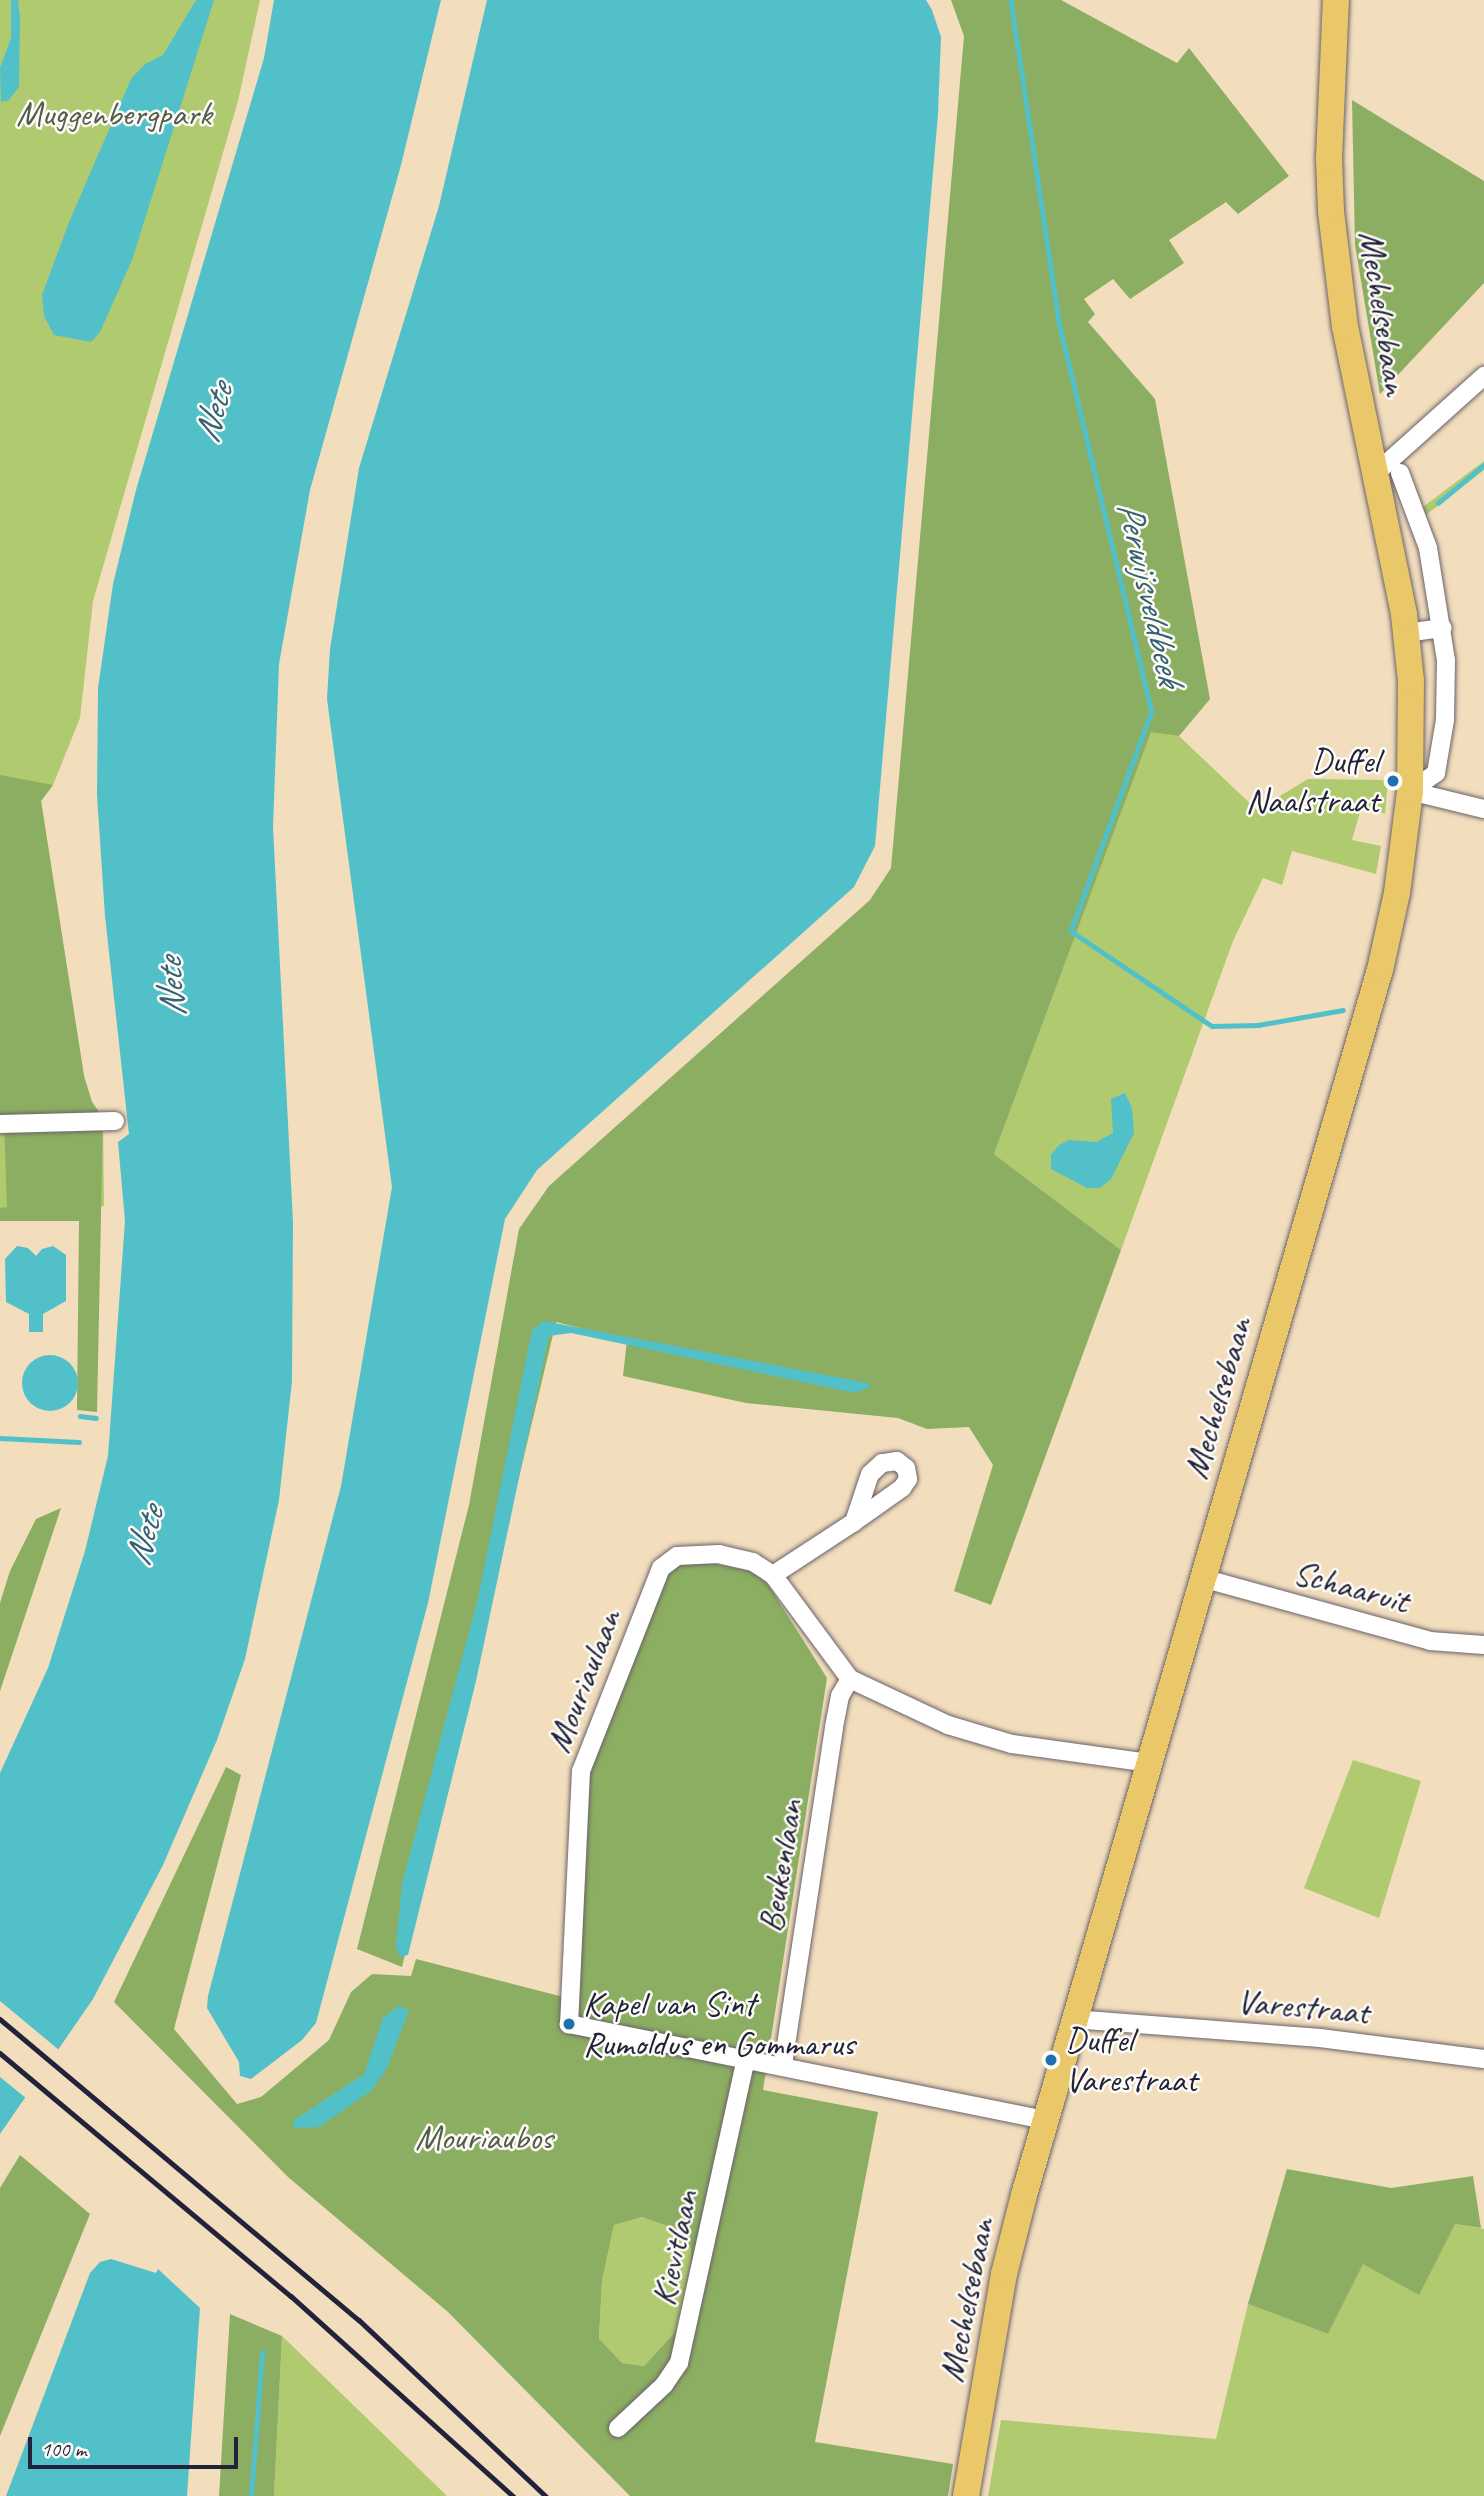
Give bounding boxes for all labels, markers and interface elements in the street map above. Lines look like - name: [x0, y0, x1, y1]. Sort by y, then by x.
- park label: Muggenbergpark: [16, 93, 212, 135]
- street label: Mechelsebaan: [1349, 228, 1417, 398]
- water label: Nete: [184, 379, 242, 447]
- water label: Perwijsveldbeek: [1107, 497, 1193, 689]
- place label: Duffel Naalstraat: [1245, 740, 1379, 822]
- marker: Duffel Naalstraat: [1385, 773, 1401, 789]
- water label: Nete: [147, 957, 195, 1019]
- street label: Mechelsebaan: [1175, 1313, 1261, 1483]
- water label: Nete: [115, 1502, 173, 1570]
- street label: Schaaruit: [1289, 1551, 1413, 1623]
- street label: Mouriaulaan: [538, 1604, 630, 1758]
- street label: Beukenlaan: [750, 1797, 812, 1935]
- street label: Varestraat: [1235, 1980, 1371, 2034]
- place label: Kapel van Sint Rumoldus en Gommarus: [583, 1983, 856, 2065]
- marker: Kapel van Sint Rumoldus en Gommarus: [561, 2016, 577, 2032]
- place label: Duffel Varestraat: [1065, 2019, 1197, 2101]
- marker: Duffel Varestraat: [1043, 2052, 1059, 2068]
- park label: Mouriaubos: [415, 2117, 553, 2159]
- street label: Kievitlaan: [642, 2187, 708, 2309]
- street label: Mechelsebaan: [931, 2215, 1003, 2385]
- scale bar: [32, 2422, 242, 2466]
- text: 100 m: [41, 2436, 86, 2462]

